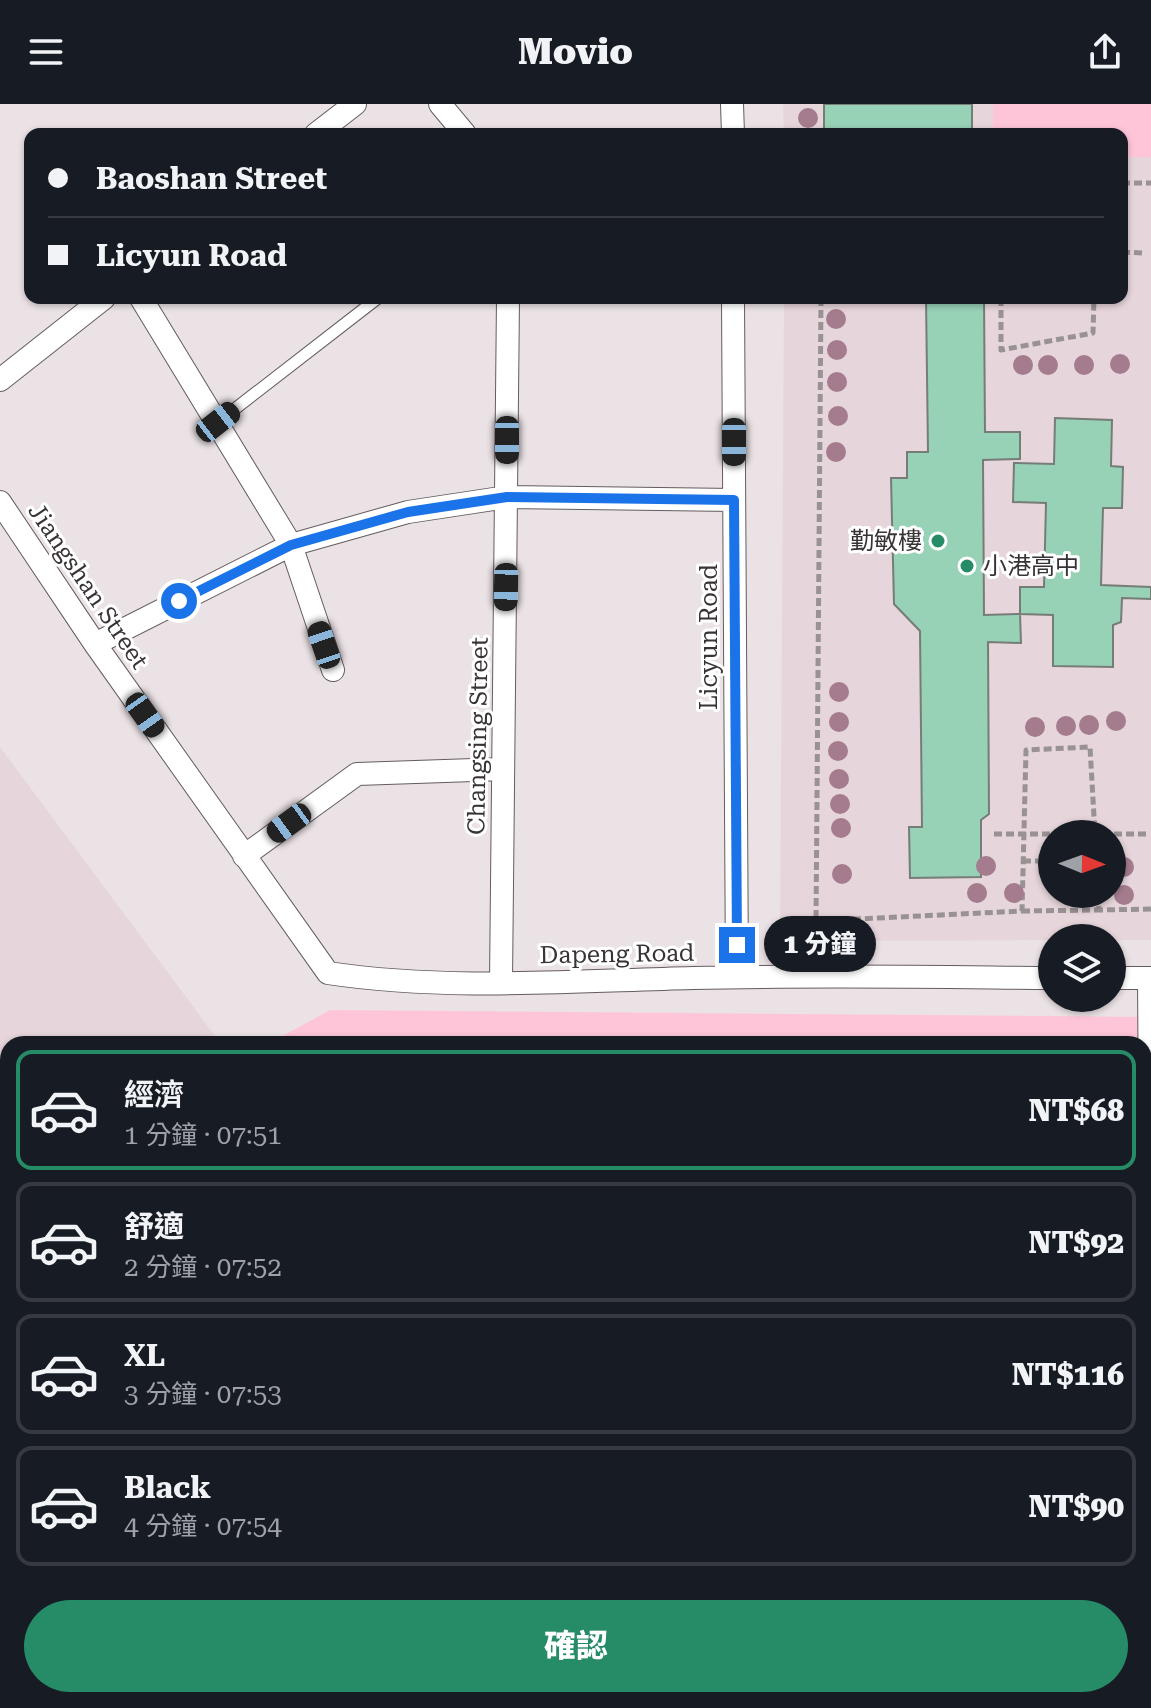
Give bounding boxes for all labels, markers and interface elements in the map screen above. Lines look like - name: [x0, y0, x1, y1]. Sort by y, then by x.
- icon: menu: [24, 30, 68, 74]
- icon: share: [1083, 30, 1127, 74]
- text: Movio: [518, 31, 633, 73]
- text: Baoshan Street: [96, 161, 327, 196]
- text: Licyun Road: [96, 238, 287, 273]
- car: [192, 398, 244, 446]
- car: [495, 416, 519, 464]
- car: [722, 418, 746, 466]
- street label: Jiangshan Street: [22, 498, 154, 674]
- place label: 勤敏樓: [850, 527, 922, 555]
- marker: 勤敏樓: [929, 532, 947, 550]
- place label: 小港高中: [983, 552, 1079, 580]
- marker: 小港高中: [958, 557, 976, 575]
- car: [494, 563, 518, 611]
- street label: Licyun Road: [695, 564, 723, 710]
- route start: [161, 583, 197, 619]
- car: [305, 618, 343, 672]
- street label: Changsing Street: [462, 637, 494, 835]
- car: [121, 688, 169, 742]
- car: [263, 799, 315, 847]
- north arrow: [1038, 820, 1126, 908]
- map controls: [1038, 820, 1126, 1012]
- callout: 1 分鐘: [765, 917, 877, 973]
- button: layers: [1038, 924, 1126, 1012]
- route end: [719, 927, 755, 963]
- text: 1 分鐘: [783, 929, 857, 959]
- street label: Dapeng Road: [539, 939, 695, 969]
- icon: car: [28, 1074, 100, 1146]
- text: 經濟: [124, 1077, 184, 1112]
- text: NT$68: [1029, 1093, 1124, 1128]
- text: 1 分鐘 · 07:51: [124, 1120, 282, 1150]
- icon: car: [28, 1206, 100, 1278]
- text: 舒適: [124, 1209, 184, 1244]
- text: NT$92: [1029, 1225, 1124, 1260]
- text: 2 分鐘 · 07:52: [124, 1252, 282, 1282]
- icon: car: [28, 1338, 100, 1410]
- text: XL: [124, 1338, 165, 1373]
- text: NT$116: [1012, 1357, 1124, 1392]
- text: 3 分鐘 · 07:53: [124, 1379, 282, 1409]
- icon: car: [28, 1470, 100, 1542]
- text: Black: [124, 1470, 211, 1505]
- text: NT$90: [1029, 1489, 1124, 1524]
- text: 4 分鐘 · 07:54: [124, 1511, 282, 1541]
- button: 確認: [24, 1600, 1128, 1692]

